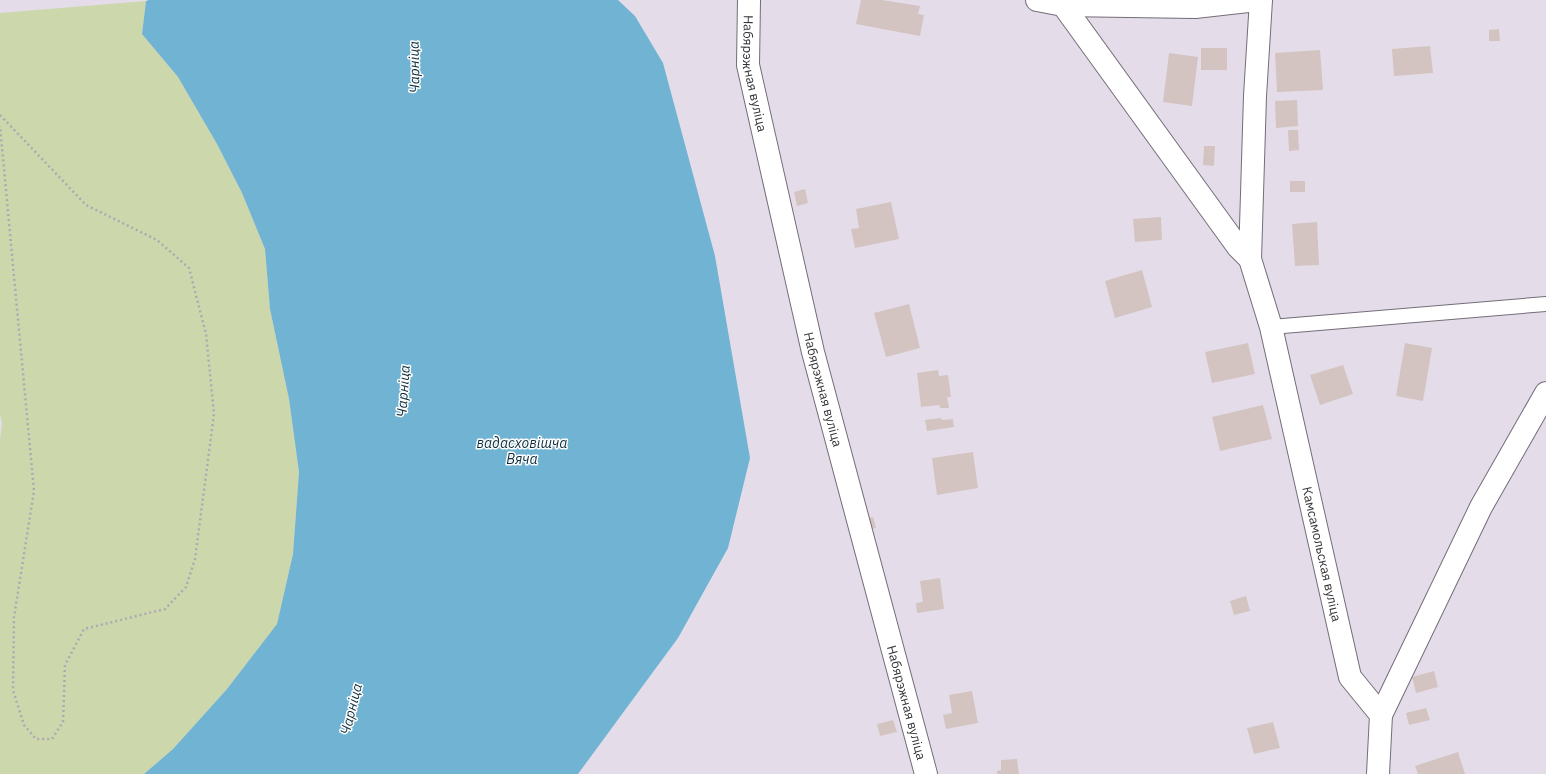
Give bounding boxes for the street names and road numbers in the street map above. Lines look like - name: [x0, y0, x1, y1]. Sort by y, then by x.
- street label: Набярэжная вуліца: [739, 15, 771, 133]
- street label: Набярэжная вуліца: [800, 330, 847, 449]
- street label: Камсамольская вуліца: [1299, 485, 1346, 623]
- street label: Набярэжная вуліца: [883, 643, 930, 762]

